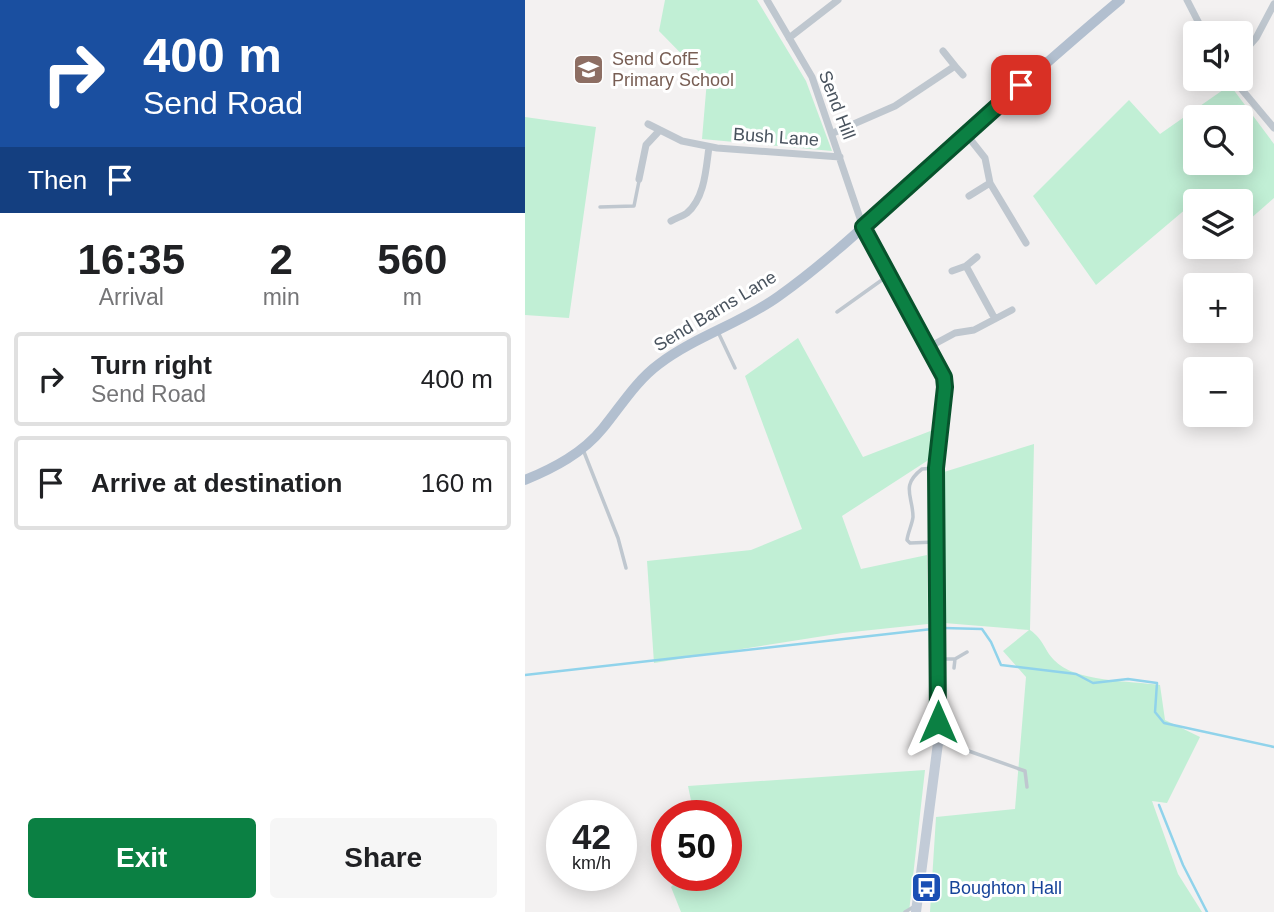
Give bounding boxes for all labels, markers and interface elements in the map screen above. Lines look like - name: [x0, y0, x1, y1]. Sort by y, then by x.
- map controls: [1183, 21, 1253, 427]
- button: sound: [1183, 21, 1253, 91]
- icon: right: [28, 28, 119, 119]
- text: 400 m: [143, 28, 282, 82]
- place label: Send CofE Primary School: [612, 49, 734, 90]
- school or university icon: Send CofE Primary School: [572, 52, 606, 86]
- pin: [991, 55, 1051, 115]
- icon: arrive: [1002, 66, 1040, 104]
- street label: Send Hill: [815, 68, 859, 142]
- text: Send Road: [143, 85, 303, 121]
- button: search: [1183, 105, 1253, 175]
- street label: Bush Lane: [732, 124, 820, 150]
- icon: arrive: [101, 161, 139, 199]
- text: Then: [28, 165, 87, 195]
- button: layers: [1183, 189, 1253, 259]
- text: 16:35: [78, 236, 185, 283]
- text: 2: [269, 236, 293, 283]
- text: 560: [377, 236, 447, 283]
- street label: Send Barns Lane: [650, 267, 780, 355]
- button: +: [1183, 273, 1253, 343]
- text: Arrival: [99, 284, 164, 310]
- text: min: [263, 284, 300, 310]
- text: m: [403, 284, 422, 310]
- text: Turn right: [91, 350, 212, 380]
- button: −: [1183, 357, 1253, 427]
- icon: right: [32, 360, 70, 398]
- text: 400 m: [421, 364, 493, 394]
- text: Send Road: [91, 381, 206, 407]
- icon: arrive: [32, 464, 70, 502]
- text: Arrive at destination: [91, 468, 342, 498]
- text: 160 m: [421, 468, 493, 498]
- position arrow: [901, 685, 975, 759]
- speed limit sign: 50: [651, 800, 742, 891]
- text: 42: [572, 817, 611, 856]
- button: Exit: [28, 818, 256, 898]
- button: Share: [270, 818, 497, 898]
- text: km/h: [572, 853, 611, 873]
- bus stop icon: Boughton Hall: [909, 871, 943, 905]
- place label: Boughton Hall: [949, 878, 1062, 898]

